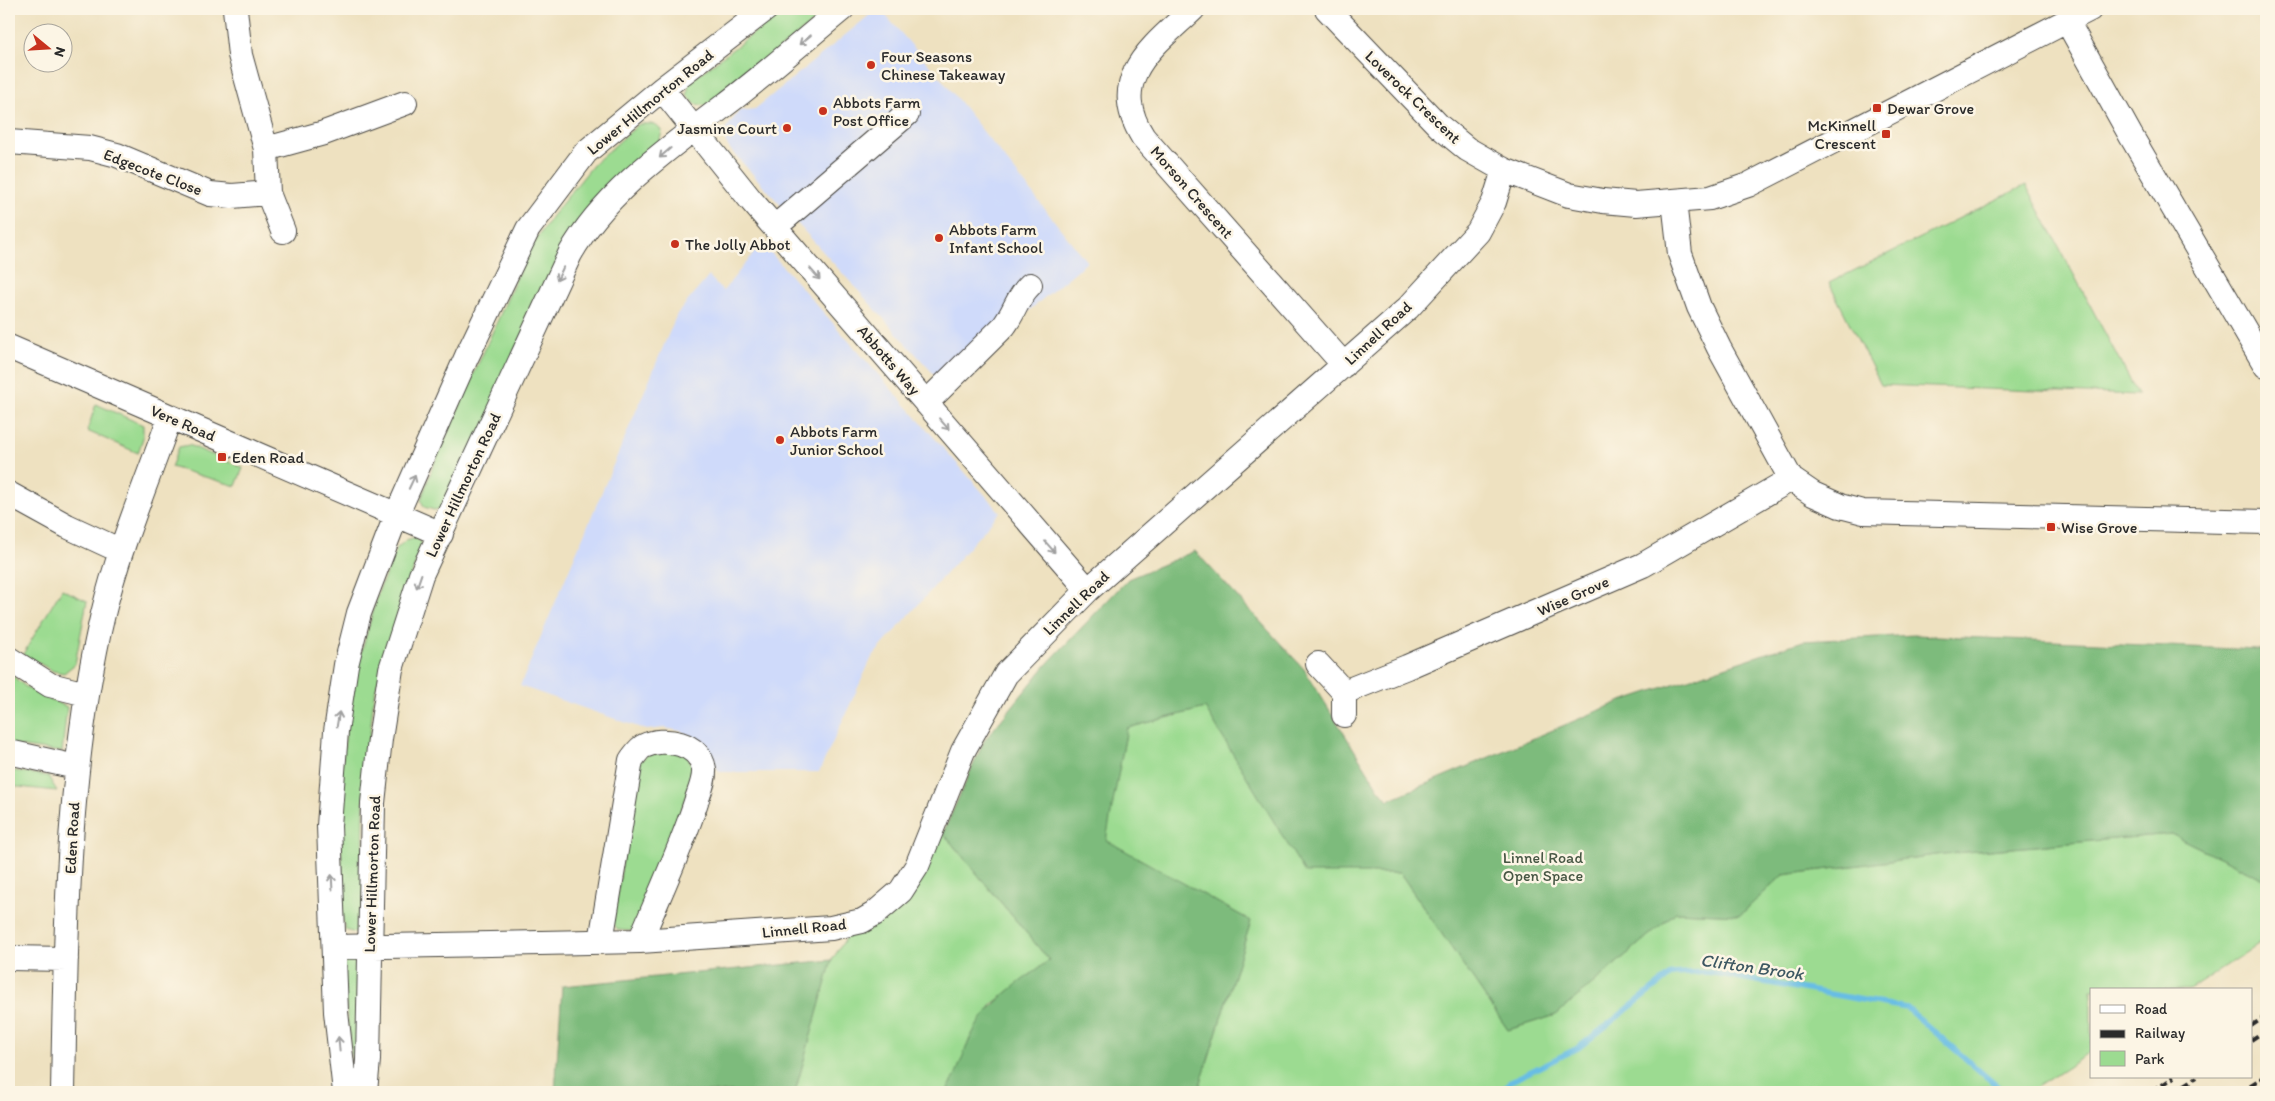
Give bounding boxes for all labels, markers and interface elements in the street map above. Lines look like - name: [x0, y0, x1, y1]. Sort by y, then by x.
- north arrow: [22, 22, 72, 72]
- one-way arrow: [799, 34, 812, 45]
- text: N: [50, 45, 69, 59]
- street label: Lower Hillmorton Road: [583, 45, 717, 159]
- place label: Four Seasons Chinese Takeaway: [881, 47, 1006, 84]
- street label: Loverock Crescent: [1361, 47, 1465, 147]
- marker: Four Seasons Chinese Takeaway: [865, 59, 877, 71]
- place label: Abbots Farm Post Office: [833, 93, 921, 130]
- place label: Dewar Grove: [1887, 99, 1974, 118]
- marker: Dewar Grove: [1871, 102, 1883, 114]
- marker: Abbots Farm Post Office: [817, 105, 829, 117]
- place label: McKinnell Crescent: [1808, 116, 1876, 153]
- place label: Jasmine Court: [677, 119, 777, 138]
- marker: Jasmine Court: [781, 122, 793, 134]
- marker: McKinnell Crescent: [1880, 128, 1892, 140]
- street label: Morson Crescent: [1147, 142, 1237, 242]
- street label: Edgecote Close: [101, 144, 205, 200]
- one-way arrow: [658, 147, 671, 158]
- place label: Abbots Farm Infant School: [949, 220, 1043, 257]
- marker: Abbots Farm Infant School: [933, 232, 945, 244]
- place label: The Jolly Abbot: [685, 235, 791, 254]
- marker: The Jolly Abbot: [669, 238, 681, 250]
- one-way arrow: [555, 267, 565, 282]
- one-way arrow: [809, 268, 821, 281]
- street label: Linnell Road: [1341, 297, 1416, 369]
- street label: Abbotts Way: [854, 321, 925, 399]
- street label: Vere Road: [148, 401, 219, 445]
- street label: Lower Hillmorton Road: [421, 410, 505, 560]
- one-way arrow: [938, 417, 950, 430]
- place label: Abbots Farm Junior School: [790, 422, 884, 459]
- marker: Abbots Farm Junior School: [774, 434, 786, 446]
- place label: Eden Road: [232, 448, 304, 467]
- marker: Eden Road: [216, 451, 228, 463]
- one-way arrow: [408, 475, 418, 490]
- place label: Wise Grove: [2061, 518, 2137, 537]
- marker: Wise Grove: [2045, 521, 2057, 533]
- one-way arrow: [1044, 540, 1056, 553]
- street label: Linnell Road: [1039, 566, 1113, 639]
- street label: Wise Grove: [1534, 572, 1612, 620]
- one-way arrow: [414, 573, 423, 588]
- one-way arrow: [333, 712, 343, 728]
- street label: Lower Hillmorton Road: [360, 795, 384, 953]
- street label: Eden Road: [61, 801, 83, 875]
- park label: Linnel Road Open Space: [1503, 848, 1583, 885]
- one-way arrow: [327, 874, 336, 890]
- street label: Linnell Road: [761, 914, 848, 942]
- water label: Clifton Brook: [1699, 949, 1807, 985]
- legend: [2090, 988, 2252, 1078]
- text: Road: [2135, 1000, 2168, 1018]
- text: Railway: [2135, 1024, 2185, 1042]
- one-way arrow: [334, 1036, 344, 1052]
- text: Park: [2135, 1050, 2165, 1068]

